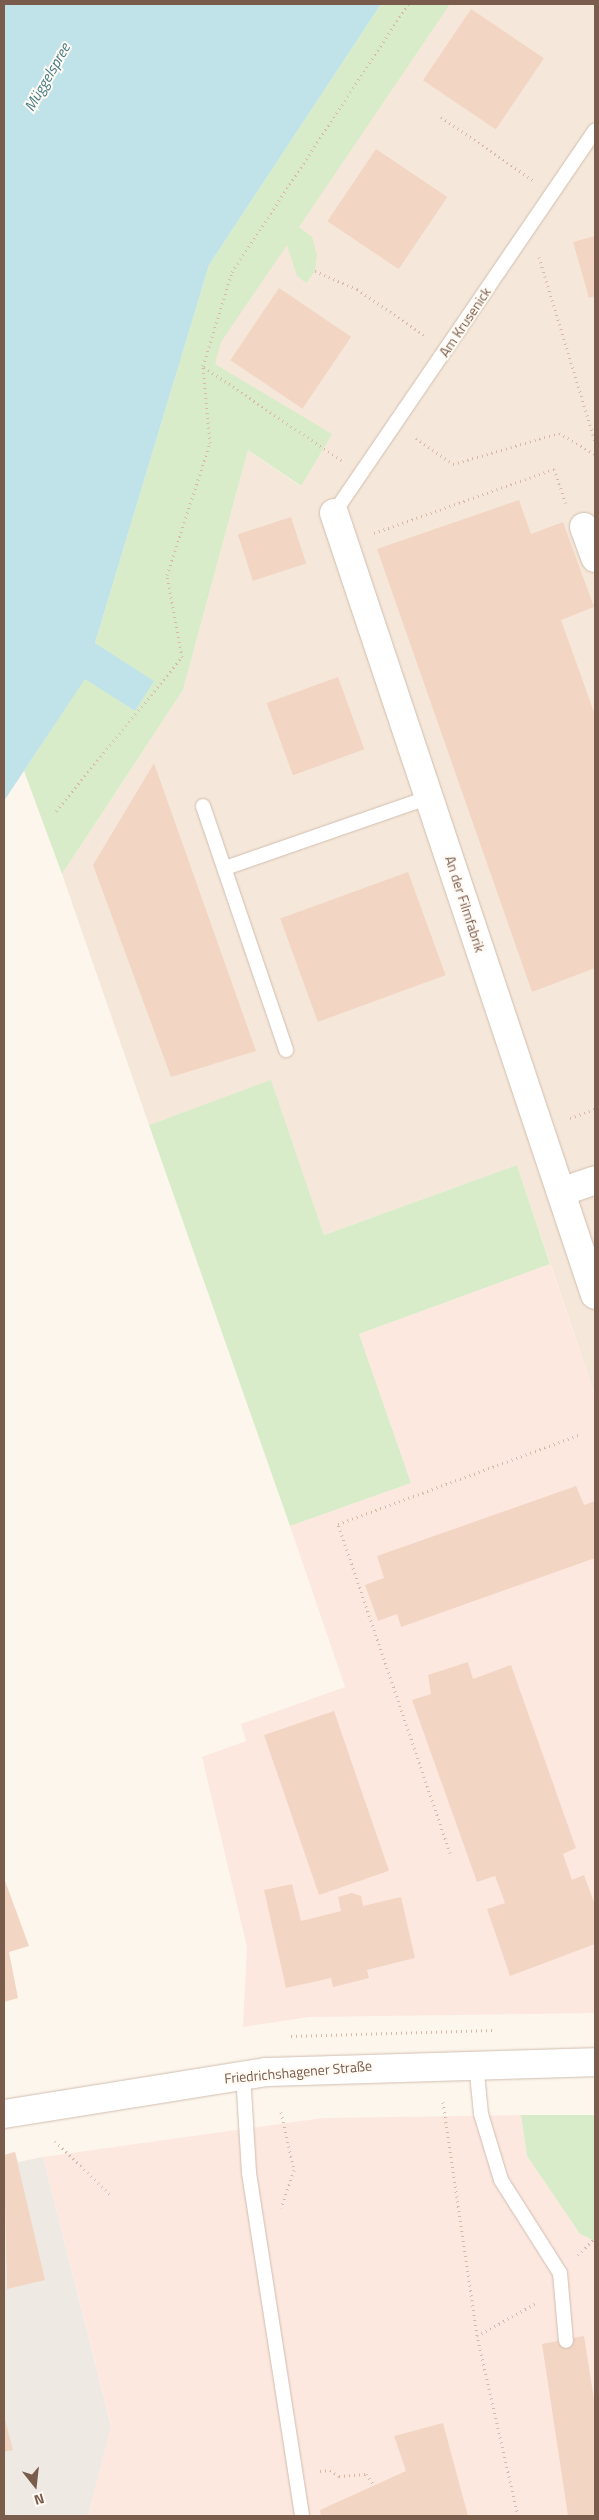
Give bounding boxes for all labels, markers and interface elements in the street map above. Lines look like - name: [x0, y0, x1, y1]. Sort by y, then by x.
- water label: Müggelspree: [20, 40, 74, 114]
- street label: Am Krusenick: [436, 284, 494, 360]
- street label: An der Filmfabrik: [442, 854, 488, 954]
- street label: Friedrichshagener Straße: [223, 2057, 373, 2087]
- north arrow: [10, 2460, 60, 2510]
- text: N: [32, 2488, 47, 2511]

